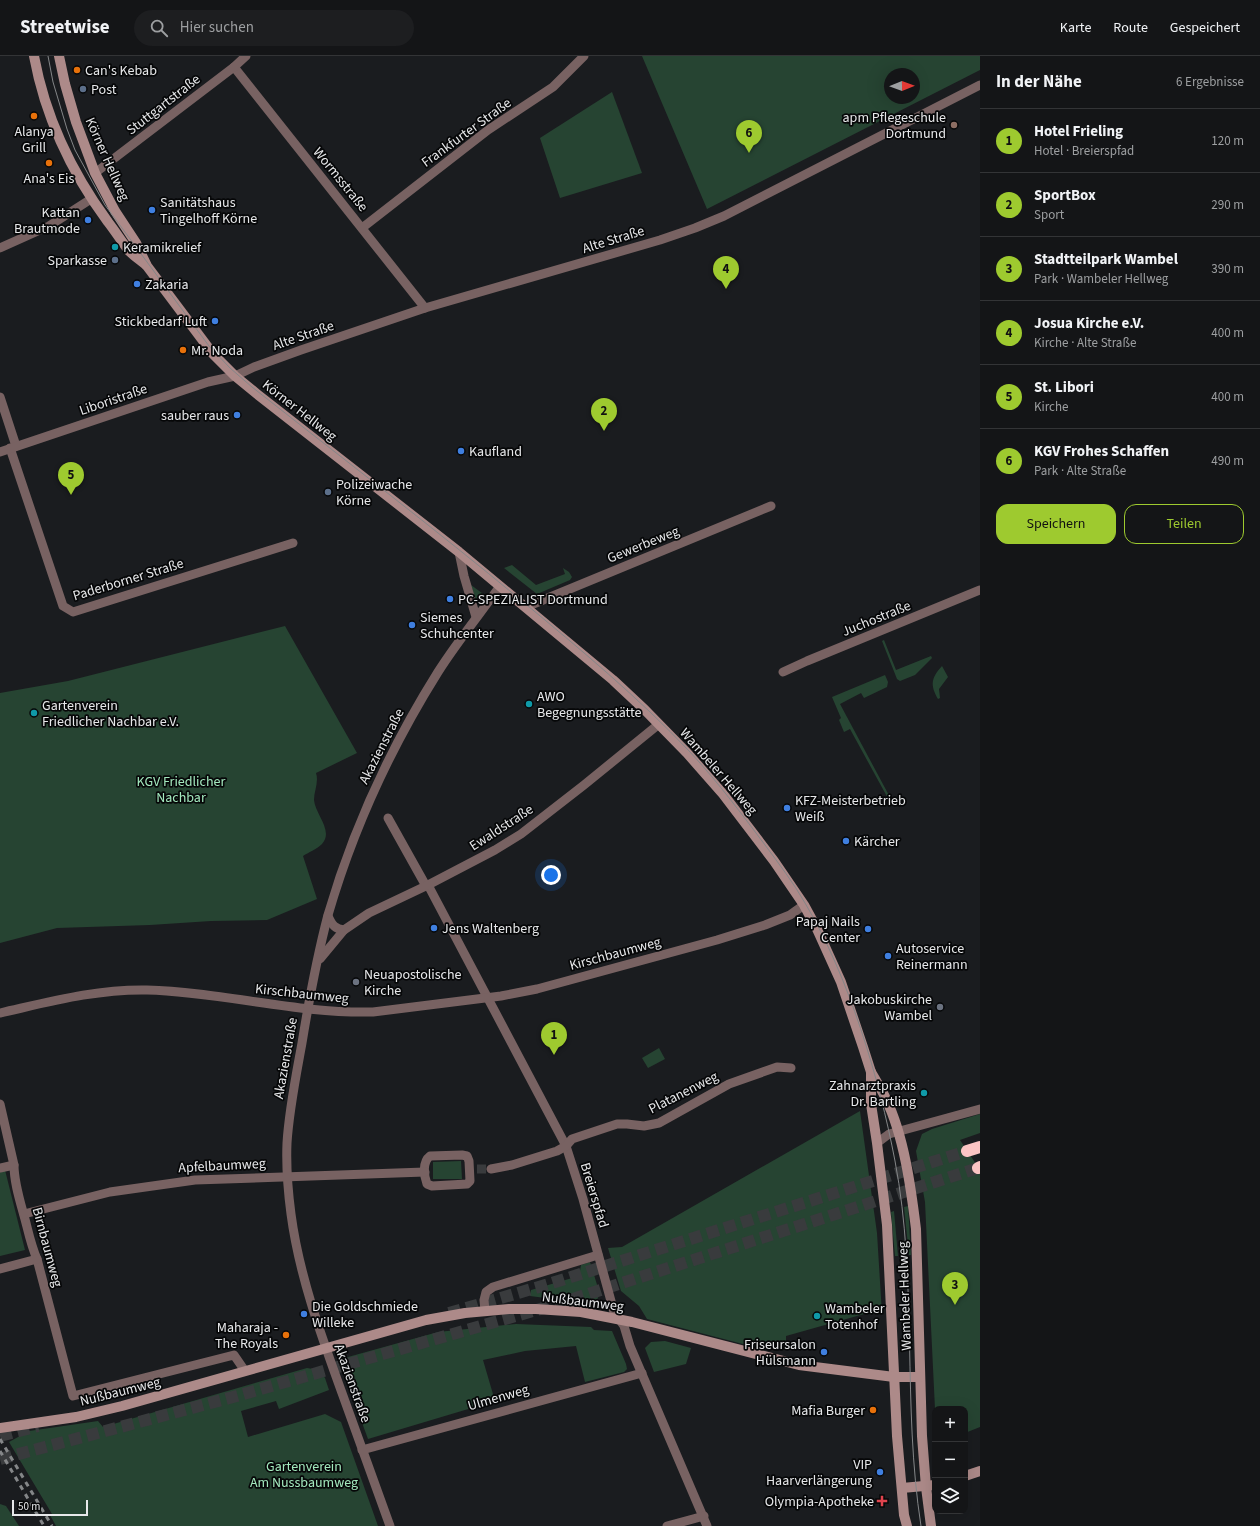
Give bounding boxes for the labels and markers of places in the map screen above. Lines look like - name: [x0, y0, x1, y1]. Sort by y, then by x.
- place label: Can's Kebab: [85, 61, 157, 81]
- marker: Can's Kebab: [72, 65, 82, 75]
- place label: Post: [91, 80, 117, 100]
- marker: Post: [78, 84, 88, 94]
- place label: apm Pflegeschule Dortmund: [843, 108, 946, 144]
- marker: Alanya Grill: [29, 111, 39, 121]
- pin: 6: [736, 120, 762, 153]
- marker: apm Pflegeschule Dortmund: [949, 120, 959, 130]
- place label: Alanya Grill: [14, 122, 54, 158]
- marker: Ana's Eis: [44, 158, 54, 168]
- place label: Ana's Eis: [24, 169, 75, 189]
- place label: Sanitätshaus Tingelhoff Körne: [160, 193, 257, 229]
- place label: Kattan Brautmode: [14, 203, 80, 239]
- marker: Sanitätshaus Tingelhoff Körne: [147, 205, 157, 215]
- marker: Kattan Brautmode: [83, 215, 93, 225]
- place label: Keramikrelief: [123, 238, 202, 258]
- marker: Keramikrelief: [110, 242, 120, 252]
- place label: Sparkasse: [48, 251, 107, 271]
- marker: Sparkasse: [110, 255, 120, 265]
- pin: 4: [713, 256, 739, 289]
- place label: Zakaria: [145, 275, 189, 295]
- marker: Zakaria: [132, 279, 142, 289]
- place label: Stickbedarf Luft: [115, 312, 208, 332]
- marker: Stickbedarf Luft: [210, 316, 220, 326]
- place label: Mr. Noda: [191, 341, 243, 361]
- marker: Mr. Noda: [178, 345, 188, 355]
- pin: 2: [591, 398, 617, 431]
- place label: sauber raus: [161, 406, 229, 426]
- marker: sauber raus: [232, 410, 242, 420]
- place label: Kaufland: [469, 442, 522, 462]
- marker: Kaufland: [456, 446, 466, 456]
- pin: 5: [58, 462, 84, 495]
- place label: Polizeiwache Körne: [336, 475, 412, 511]
- marker: Polizeiwache Körne: [323, 487, 333, 497]
- place label: PC-SPEZIALIST Dortmund: [458, 590, 608, 610]
- marker: PC-SPEZIALIST Dortmund: [445, 594, 455, 604]
- place label: Siemes Schuhcenter: [420, 608, 494, 644]
- marker: Siemes Schuhcenter: [407, 620, 417, 630]
- place label: AWO Begegnungsstätte: [537, 687, 641, 723]
- place label: Gartenverein Friedlicher Nachbar e.V.: [42, 696, 179, 732]
- marker: AWO Begegnungsstätte: [524, 699, 534, 709]
- marker: Gartenverein Friedlicher Nachbar e.V.: [29, 708, 39, 718]
- place label: KFZ-Meisterbetrieb Weiß: [795, 791, 906, 827]
- marker: KFZ-Meisterbetrieb Weiß: [782, 803, 792, 813]
- place label: Kärcher: [854, 832, 900, 852]
- marker: Kärcher: [841, 836, 851, 846]
- place label: Papaj Nails Center: [796, 912, 860, 948]
- place label: Jens Waltenberg: [442, 919, 539, 939]
- marker: Jens Waltenberg: [429, 923, 439, 933]
- marker: Papaj Nails Center: [863, 924, 873, 934]
- place label: Autoservice Reinermann: [896, 939, 968, 975]
- marker: Autoservice Reinermann: [883, 951, 893, 961]
- place label: Neuapostolische Kirche: [364, 965, 462, 1001]
- marker: Neuapostolische Kirche: [351, 977, 361, 987]
- place label: Jakobuskirche Wambel: [847, 990, 932, 1026]
- marker: Jakobuskirche Wambel: [935, 1002, 945, 1012]
- pin: 1: [541, 1022, 567, 1055]
- place label: Zahnarztpraxis Dr. Bartling: [829, 1076, 916, 1112]
- marker: Zahnarztpraxis Dr. Bartling: [919, 1088, 929, 1098]
- pin: 3: [942, 1272, 968, 1305]
- place label: Die Goldschmiede Willeke: [312, 1297, 418, 1333]
- place label: Wambeler Totenhof: [825, 1299, 885, 1335]
- marker: Die Goldschmiede Willeke: [299, 1309, 309, 1319]
- marker: Wambeler Totenhof: [812, 1311, 822, 1321]
- place label: Maharaja - The Royals: [215, 1318, 278, 1354]
- marker: Maharaja - The Royals: [281, 1330, 291, 1340]
- place label: Friseursalon Hülsmann: [744, 1335, 816, 1371]
- marker: Friseursalon Hülsmann: [819, 1347, 829, 1357]
- place label: Mafia Burger: [791, 1401, 865, 1421]
- marker: Mafia Burger: [868, 1405, 878, 1415]
- place label: VIP Haarverlängerung: [766, 1455, 872, 1491]
- marker: VIP Haarverlängerung: [875, 1467, 885, 1477]
- place label: Olympia-Apotheke: [765, 1492, 874, 1512]
- marker: Olympia-Apotheke: [877, 1496, 887, 1506]

